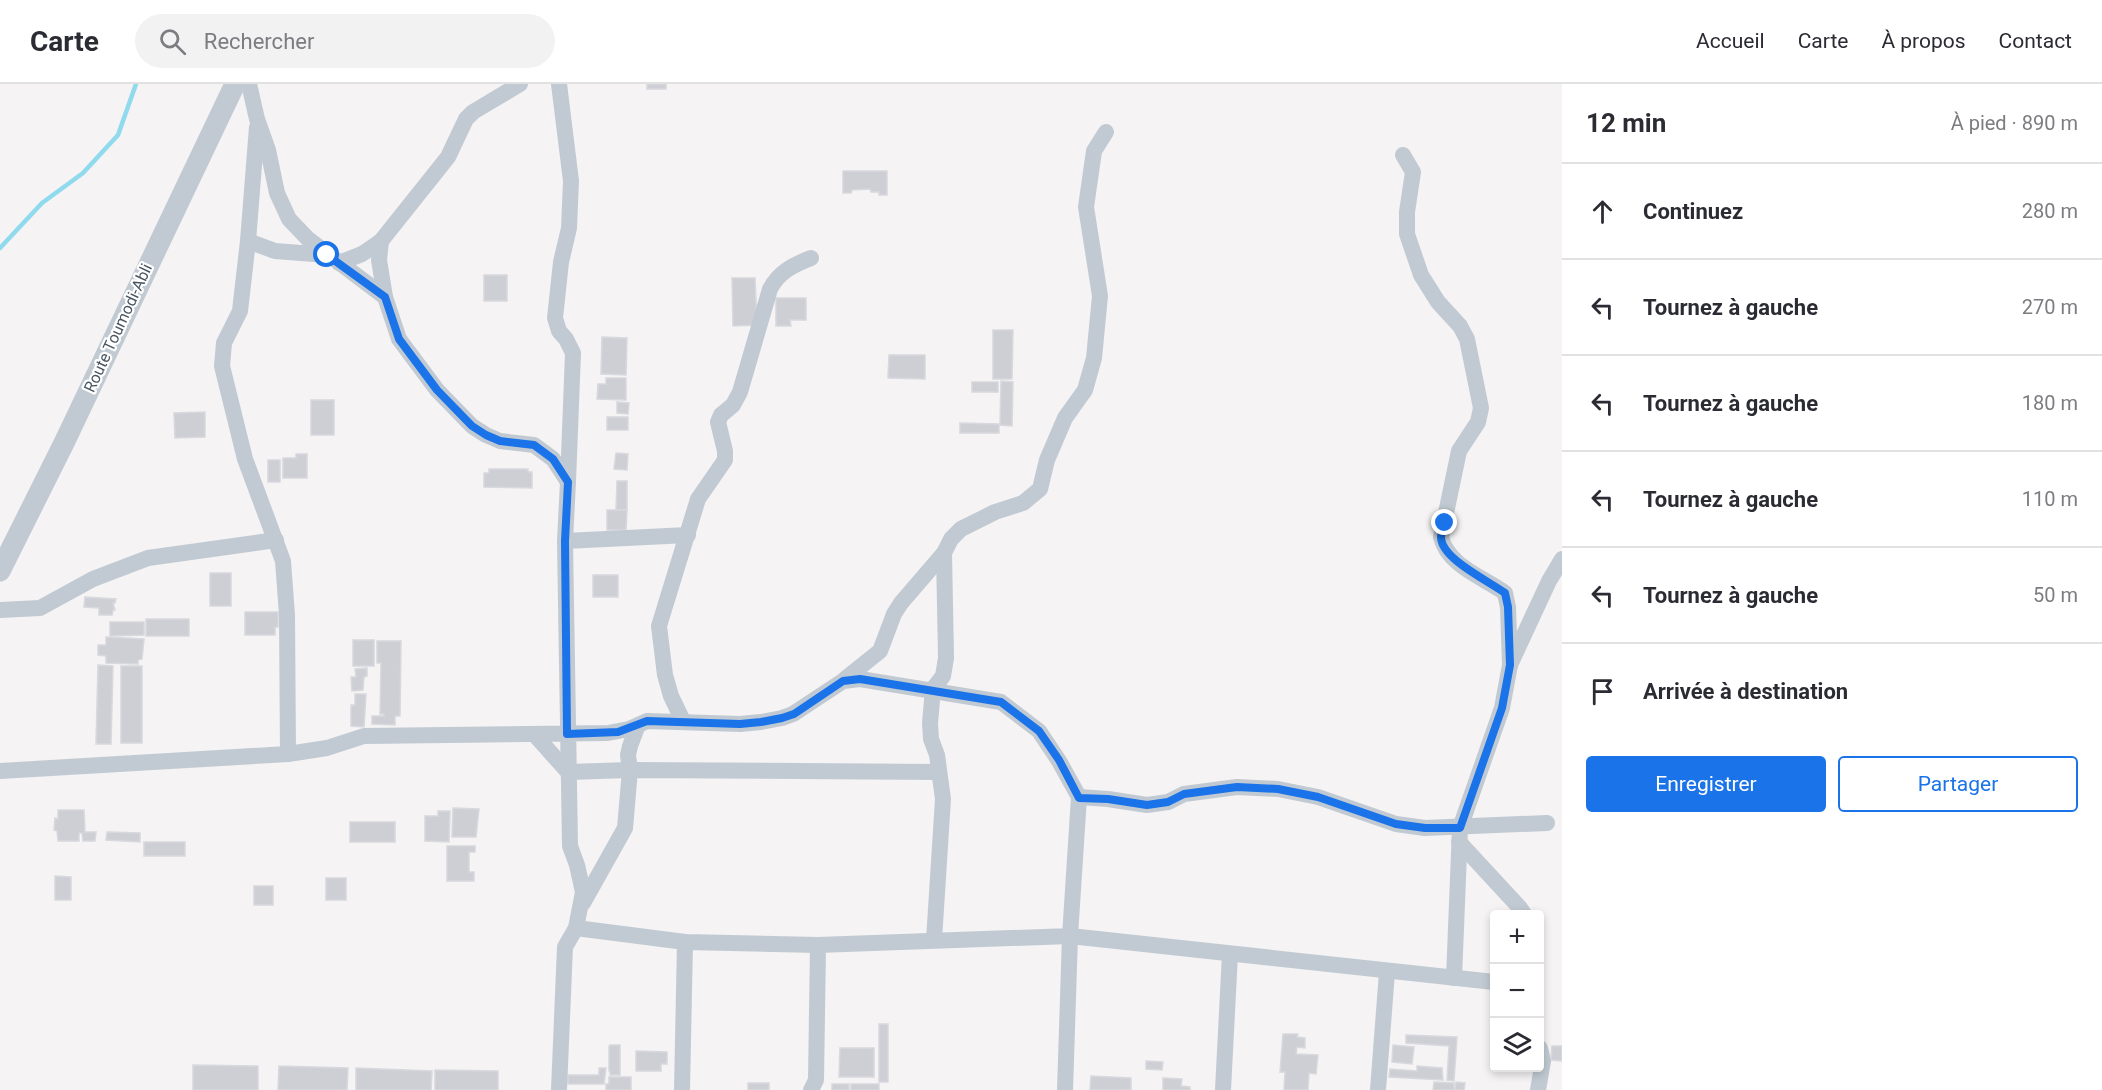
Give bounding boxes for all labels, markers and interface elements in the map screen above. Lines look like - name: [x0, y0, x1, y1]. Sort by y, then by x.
- search box: [135, 14, 555, 68]
- text: Carte: [30, 25, 99, 58]
- icon: search: [156, 25, 189, 58]
- text: Rechercher: [204, 29, 314, 54]
- text: Accueil: [1696, 29, 1765, 53]
- text: Carte: [1798, 29, 1848, 53]
- text: À propos: [1881, 29, 1966, 53]
- text: Contact: [1999, 29, 2072, 53]
- text: 12 min: [1586, 108, 1666, 138]
- text: À pied · 890 m: [1951, 111, 2078, 135]
- icon: ahead: [1586, 195, 1619, 228]
- text: Continuez: [1643, 199, 1743, 224]
- text: 280 m: [2022, 199, 2078, 223]
- route start: [313, 241, 339, 267]
- street label: Route Toumodi-Abli: [80, 261, 156, 395]
- icon: left: [1586, 291, 1619, 324]
- text: Tournez à gauche: [1643, 295, 1818, 320]
- text: 270 m: [2022, 295, 2078, 319]
- icon: left: [1586, 387, 1619, 420]
- text: Tournez à gauche: [1643, 391, 1818, 416]
- text: 180 m: [2022, 391, 2078, 415]
- icon: left: [1586, 483, 1619, 516]
- text: Tournez à gauche: [1643, 487, 1818, 512]
- text: 110 m: [2022, 487, 2078, 511]
- route end: [1431, 509, 1457, 535]
- icon: left: [1586, 579, 1619, 612]
- text: Tournez à gauche: [1643, 583, 1818, 608]
- text: 50 m: [2033, 583, 2078, 607]
- icon: arrive: [1586, 675, 1619, 708]
- text: Arrivée à destination: [1643, 679, 1848, 704]
- button: Enregistrer: [1586, 756, 1826, 812]
- button: Partager: [1838, 756, 2078, 812]
- map controls: [1490, 910, 1544, 1072]
- button: +: [1490, 910, 1544, 964]
- button: −: [1490, 964, 1544, 1018]
- button: layers: [1490, 1018, 1544, 1072]

